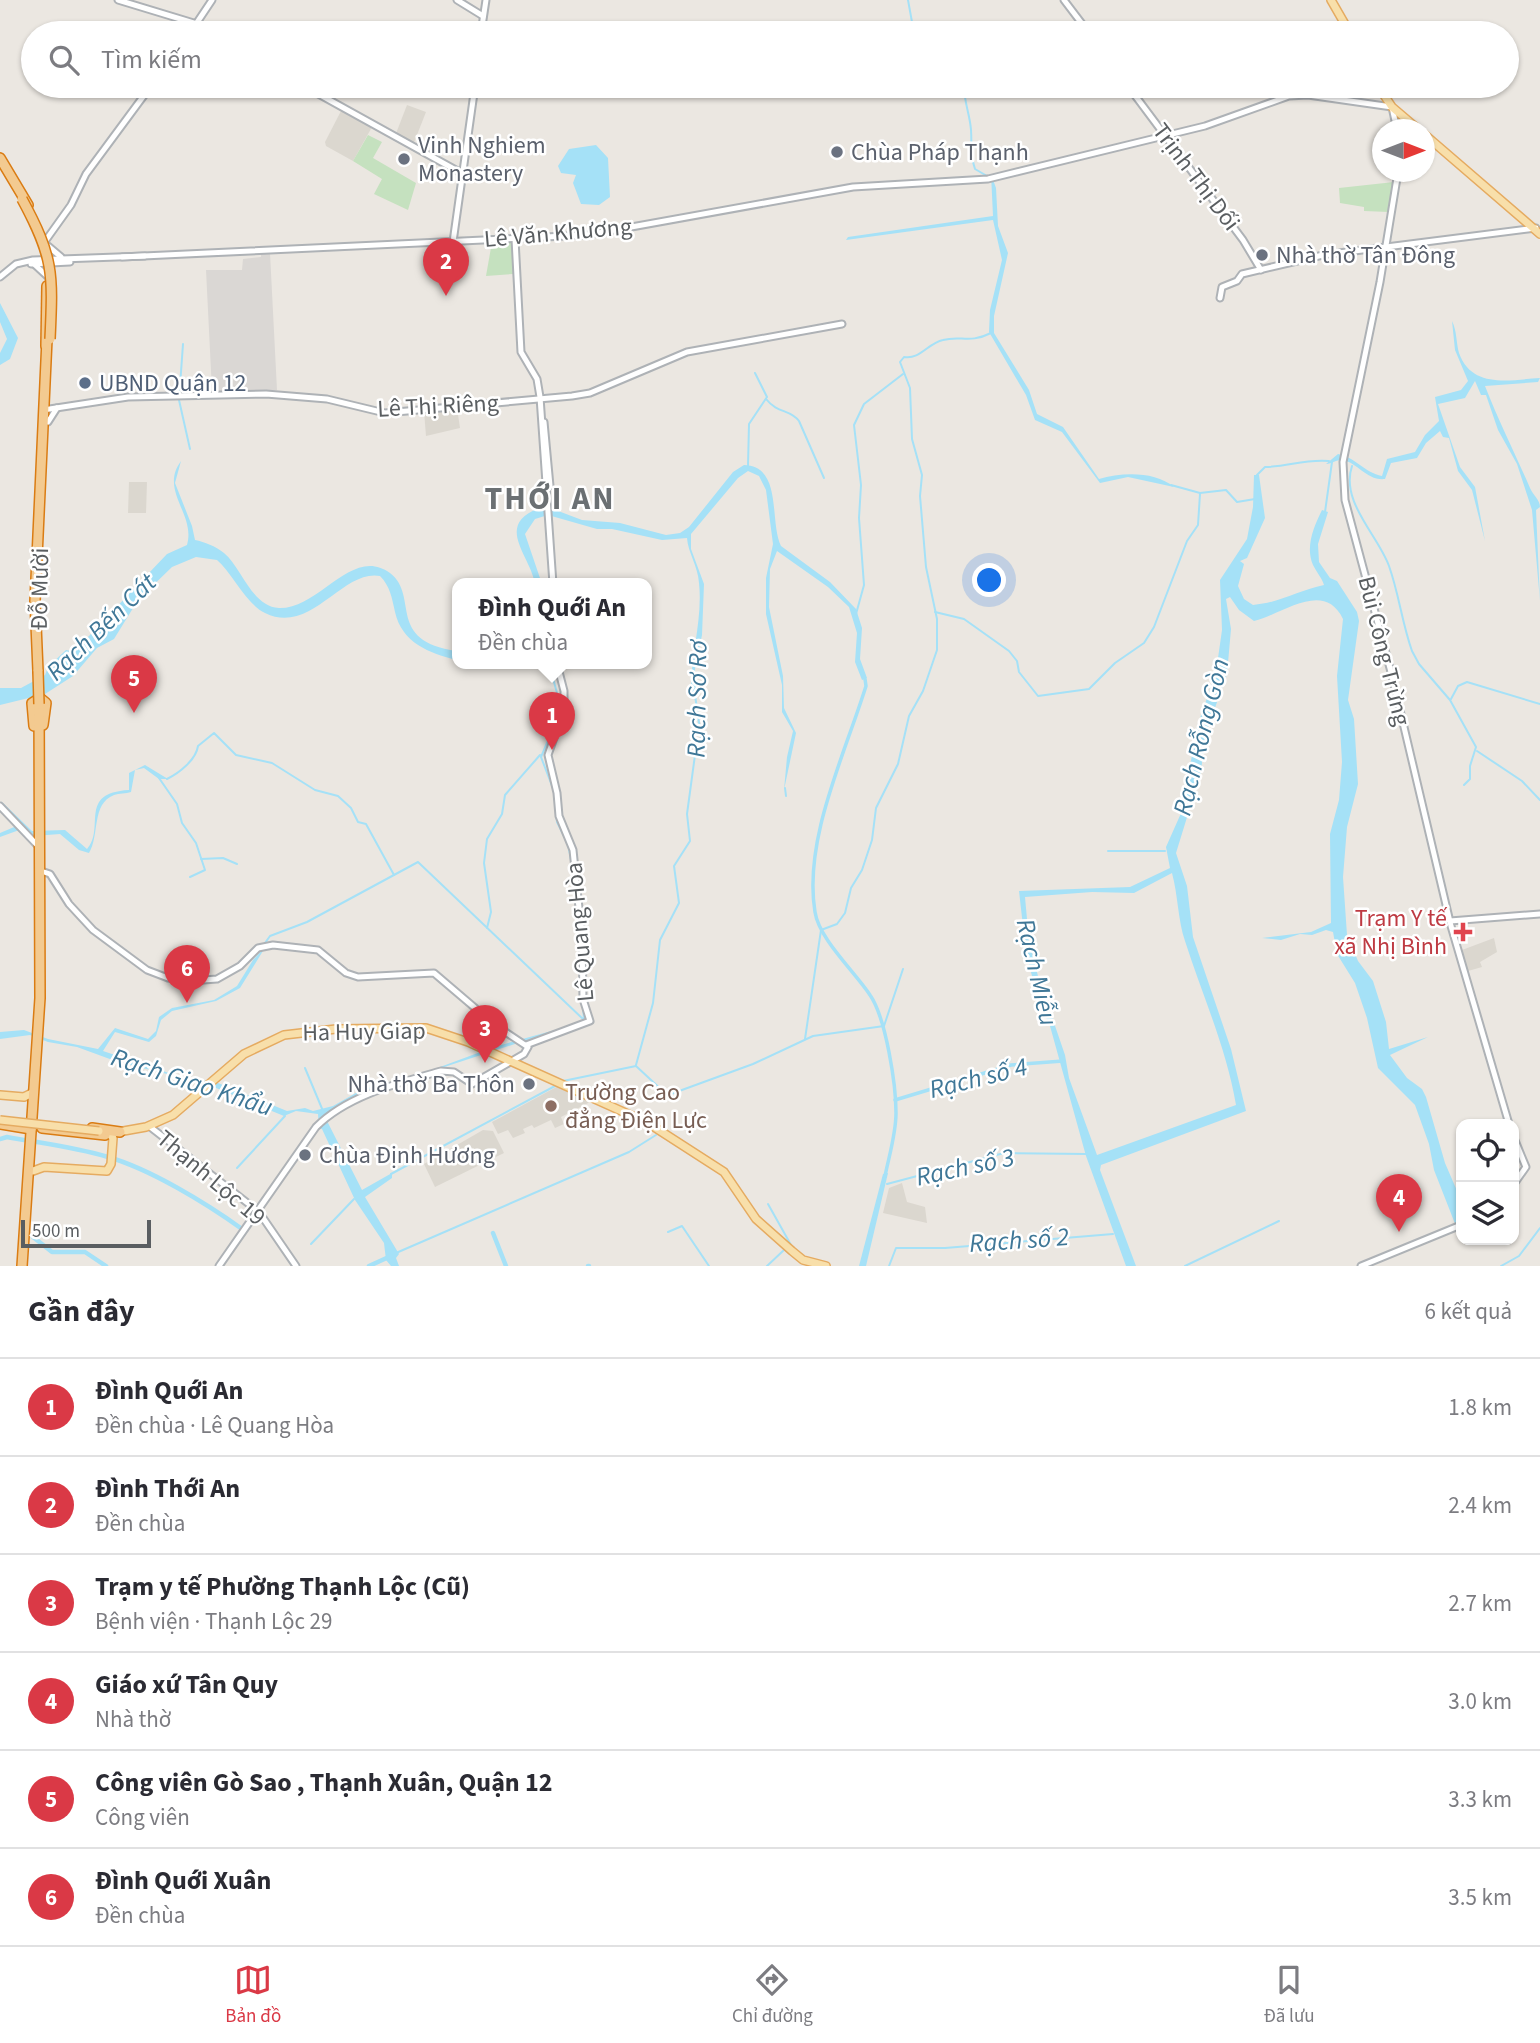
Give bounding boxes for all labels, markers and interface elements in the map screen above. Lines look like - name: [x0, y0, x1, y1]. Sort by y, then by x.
- search box: [21, 21, 1519, 98]
- icon: search: [45, 41, 83, 79]
- text: Tìm kiếm: [101, 41, 202, 78]
- street label: Trịnh Thị Dối: [1144, 116, 1248, 238]
- north arrow: [1372, 119, 1435, 182]
- place label: Vinh Nghiem Monastery: [418, 128, 546, 191]
- place label: Chùa Pháp Thạnh: [851, 135, 1029, 170]
- marker: Chùa Pháp Thạnh: [829, 144, 845, 160]
- marker: Vinh Nghiem Monastery: [396, 151, 412, 167]
- street label: Lê Văn Khương: [483, 209, 633, 257]
- pin: 2: [423, 238, 469, 296]
- place label: Nhà thờ Tân Đông: [1276, 238, 1455, 273]
- marker: Nhà thờ Tân Đông: [1254, 247, 1270, 263]
- place label: UBND Quận 12: [99, 366, 247, 401]
- marker: UBND Quận 12: [77, 375, 93, 391]
- street label: Lê Thị Riêng: [376, 385, 500, 427]
- district label: THỚI AN: [485, 476, 615, 522]
- street label: Đỗ Mười: [22, 547, 58, 631]
- your location: [972, 563, 1006, 597]
- water label: Rạch Bến Cát: [37, 564, 165, 689]
- street label: Bùi Công Trừng: [1349, 573, 1419, 729]
- popup: [452, 578, 652, 669]
- text: Đình Quới An: [478, 589, 626, 626]
- text: Đền chùa: [478, 626, 568, 659]
- water label: Rạch Sơ Rơ: [677, 638, 717, 758]
- pin: 5: [111, 655, 157, 713]
- water label: Rạch Rỗng Gòn: [1164, 655, 1238, 819]
- pin: 1: [529, 692, 575, 750]
- street label: Lê Quang Hòa: [556, 861, 604, 1003]
- place label: Trạm Y tế xã Nhị Bình: [1334, 901, 1448, 964]
- water label: Rạch Miễu: [1007, 915, 1067, 1029]
- marker: Trạm Y tế xã Nhị Bình: [1453, 922, 1473, 942]
- pin: 6: [164, 945, 210, 1003]
- pin: 3: [462, 1005, 508, 1063]
- street label: Ha Huy Giap: [302, 1013, 426, 1051]
- water label: Rạch Giao Khẩu: [107, 1038, 277, 1126]
- water label: Rạch số 4: [925, 1048, 1031, 1108]
- place label: Nhà thờ Ba Thôn: [347, 1067, 515, 1102]
- place label: Trường Cao đẳng Điện Lực: [565, 1075, 707, 1138]
- marker: Nhà thờ Ba Thôn: [521, 1076, 537, 1092]
- marker: Trường Cao đẳng Điện Lực: [543, 1098, 559, 1114]
- map controls: [1456, 1119, 1519, 1245]
- button: locate: [1456, 1119, 1519, 1182]
- street label: Thạnh Lộc 19: [149, 1122, 273, 1234]
- place label: Chùa Định Hương: [319, 1138, 495, 1173]
- water label: Rạch số 3: [912, 1139, 1018, 1195]
- marker: Chùa Định Hương: [297, 1147, 313, 1163]
- pin: 4: [1376, 1174, 1422, 1232]
- button: layers: [1456, 1182, 1519, 1245]
- scale bar: [21, 1217, 150, 1249]
- text: 500 m: [32, 1218, 80, 1245]
- water label: Rạch số 2: [968, 1218, 1070, 1262]
- text: Gần đây: [28, 1290, 135, 1333]
- text: 6 kết quả: [1425, 1295, 1512, 1328]
- text: Đình Quới An: [95, 1372, 243, 1409]
- text: 1: [45, 1391, 57, 1424]
- text: 1.8 km: [1448, 1391, 1512, 1424]
- text: Đền chùa · Lê Quang Hòa: [95, 1409, 334, 1442]
- text: Đình Thới An: [95, 1470, 240, 1507]
- text: 2: [45, 1489, 57, 1522]
- text: 2.4 km: [1448, 1489, 1512, 1522]
- text: Đền chùa: [95, 1507, 185, 1540]
- text: Trạm y tế Phường Thạnh Lộc (Cũ): [95, 1568, 470, 1605]
- text: 3: [45, 1587, 57, 1620]
- text: 2.7 km: [1448, 1587, 1512, 1620]
- text: Bệnh viện · Thạnh Lộc 29: [95, 1605, 332, 1638]
- text: Giáo xứ Tân Quy: [95, 1666, 278, 1703]
- text: 4: [45, 1685, 57, 1718]
- text: 3.0 km: [1448, 1685, 1512, 1718]
- text: Nhà thờ: [95, 1703, 171, 1736]
- text: Công viên Gò Sao , Thạnh Xuân, Quận 12: [95, 1764, 552, 1801]
- text: 5: [45, 1783, 57, 1816]
- text: 3.3 km: [1448, 1783, 1512, 1816]
- text: Công viên: [95, 1801, 190, 1834]
- text: Đình Quới Xuân: [95, 1862, 271, 1899]
- text: 6: [45, 1881, 57, 1914]
- text: 3.5 km: [1448, 1881, 1512, 1914]
- text: Đền chùa: [95, 1899, 185, 1932]
- tab: Bản đồ: [225, 1961, 281, 2030]
- tab: Chỉ đường: [732, 1961, 813, 2030]
- tab: Đã lưu: [1264, 1961, 1315, 2030]

